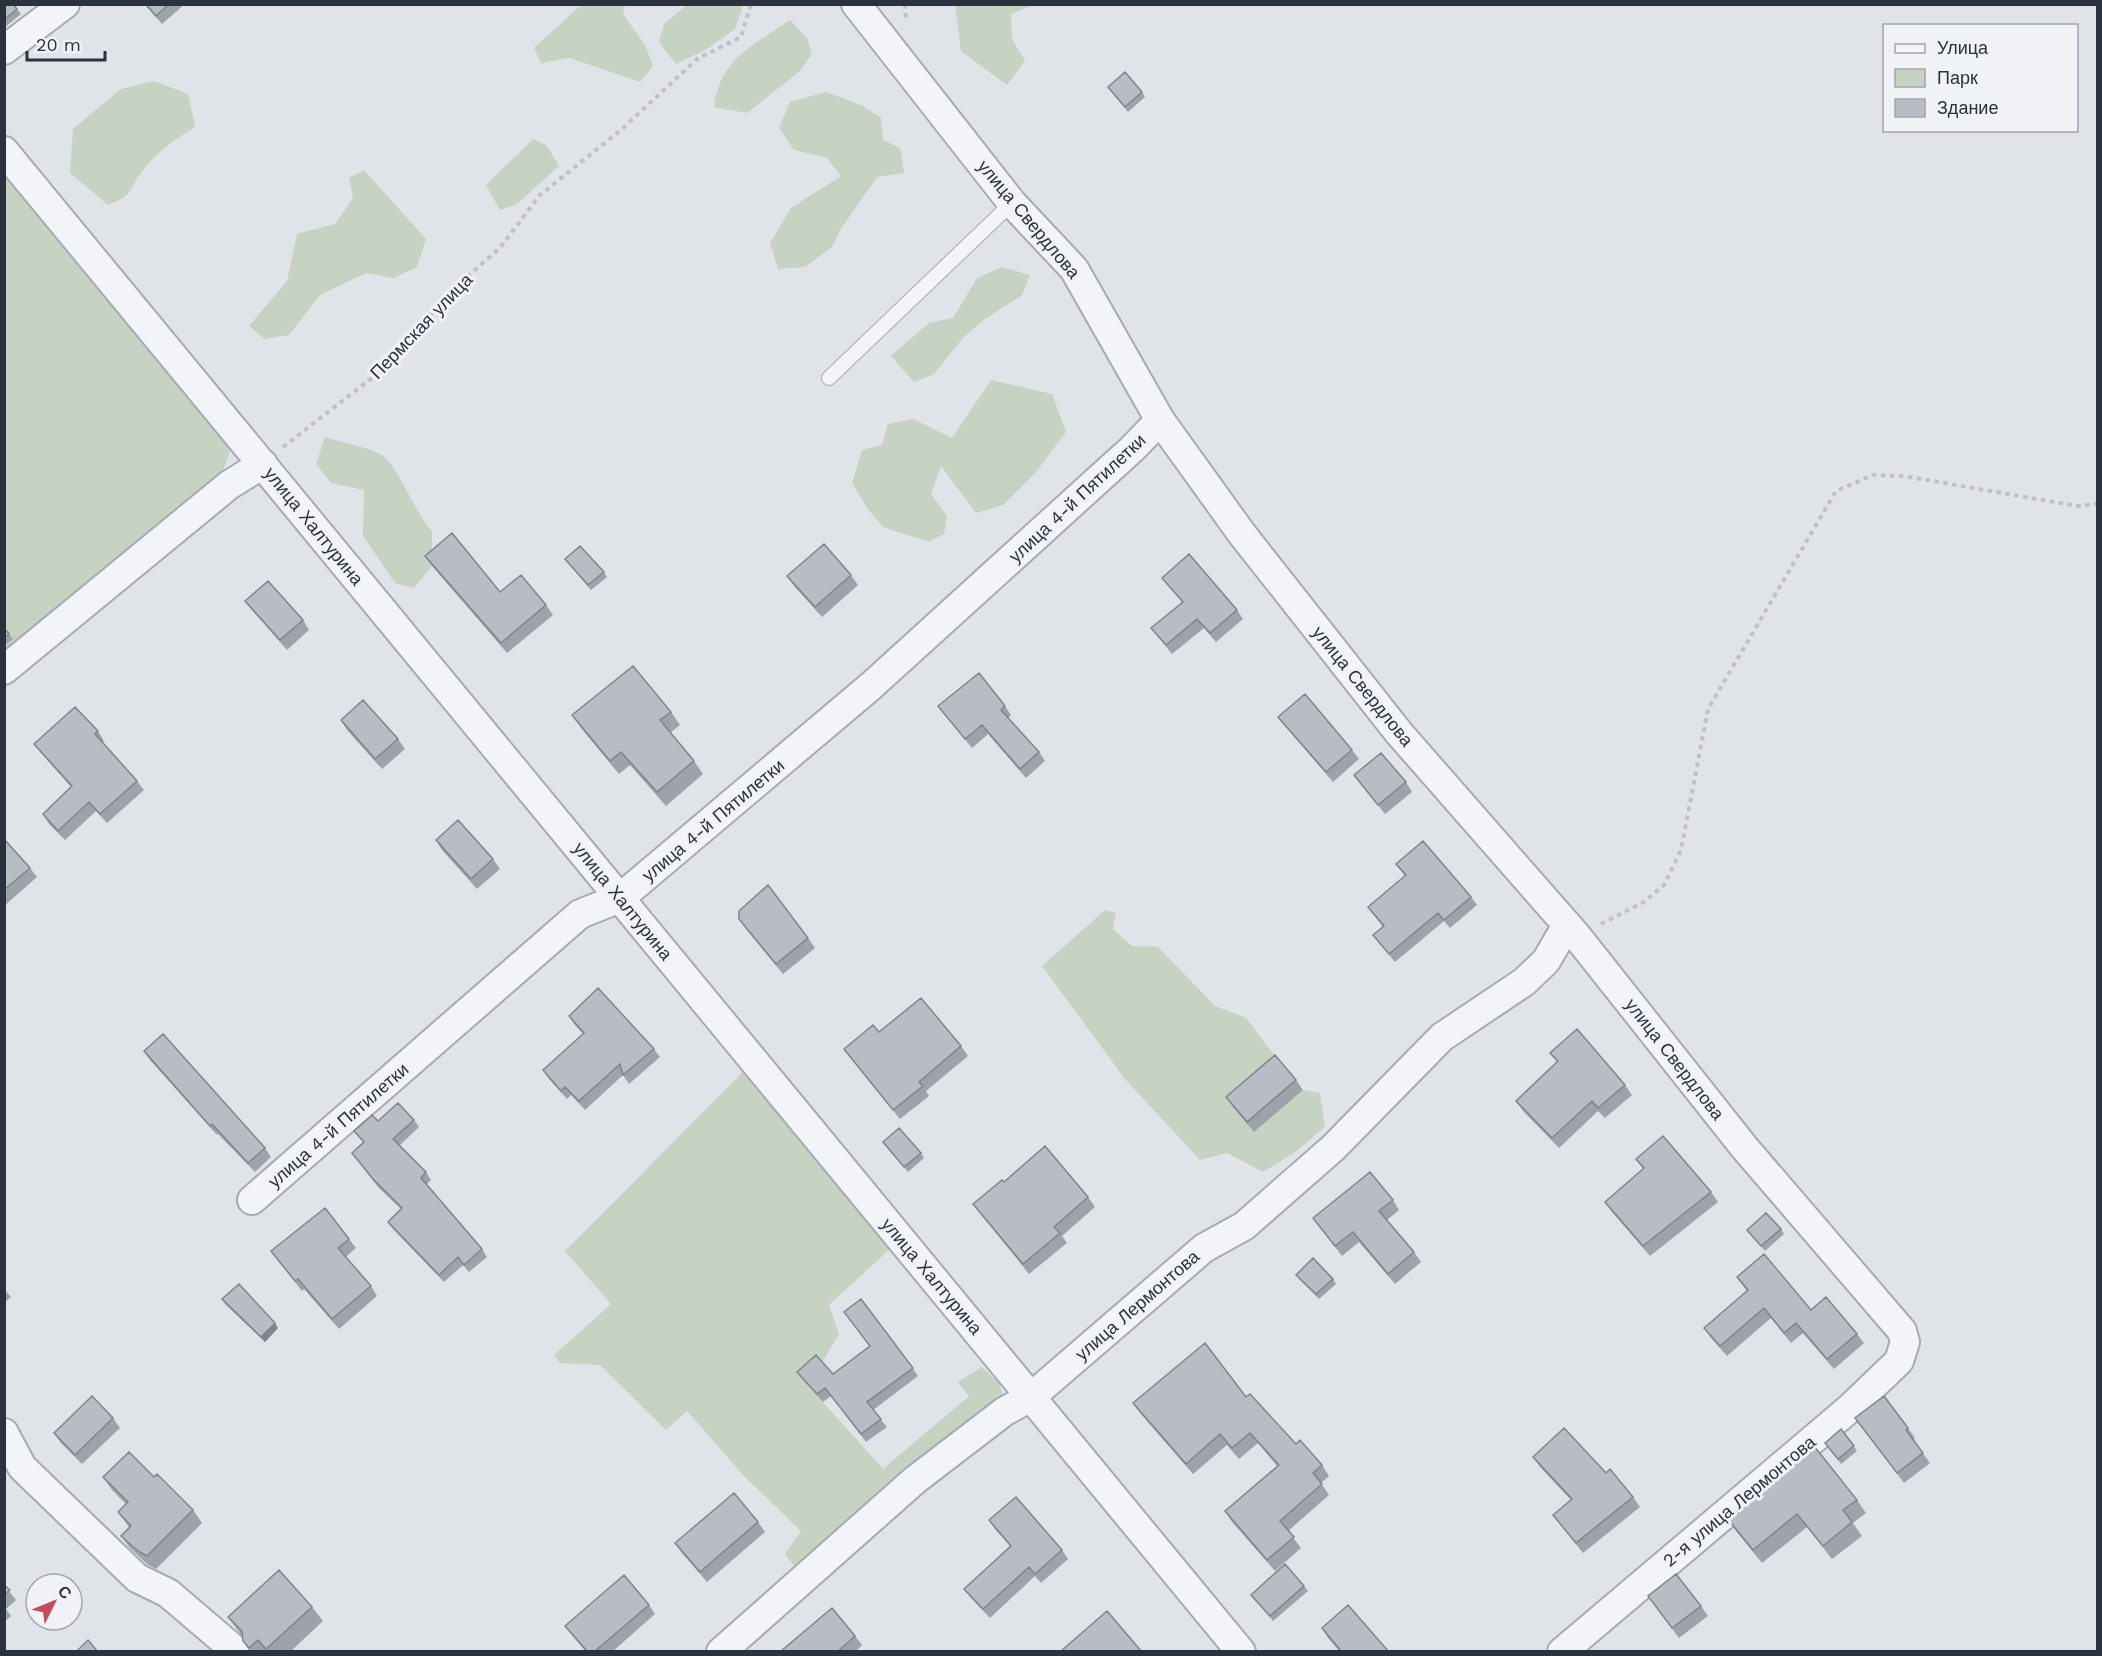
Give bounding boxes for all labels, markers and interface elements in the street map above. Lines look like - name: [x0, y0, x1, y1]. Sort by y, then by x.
- scale bar: [27, 24, 105, 62]
- legend: [1883, 24, 2078, 132]
- text: 20 m: [36, 34, 81, 55]
- text: Улица: [1937, 37, 1989, 58]
- text: Парк: [1937, 67, 1978, 88]
- text: Здание: [1937, 97, 1998, 118]
- street label: улица Свердлова: [973, 155, 1085, 283]
- street label: Пермская улица: [366, 268, 477, 383]
- street label: улица 4-й Пятилетки: [1004, 429, 1150, 567]
- street label: улица Халтурина: [260, 463, 369, 590]
- street label: улица Свердлова: [1308, 622, 1418, 751]
- street label: улица 4-й Пятилетки: [638, 754, 788, 886]
- street label: улица Халтурина: [569, 838, 678, 965]
- street label: улица Свердлова: [1621, 994, 1729, 1125]
- street label: улица 4-й Пятилетки: [264, 1058, 412, 1192]
- street label: улица Халтурина: [877, 1214, 987, 1339]
- street label: улица Лермонтова: [1071, 1245, 1204, 1364]
- street label: 2-я улица Лермонтова: [1659, 1430, 1820, 1571]
- north arrow: [24, 1572, 84, 1632]
- text: С: [54, 1581, 76, 1603]

